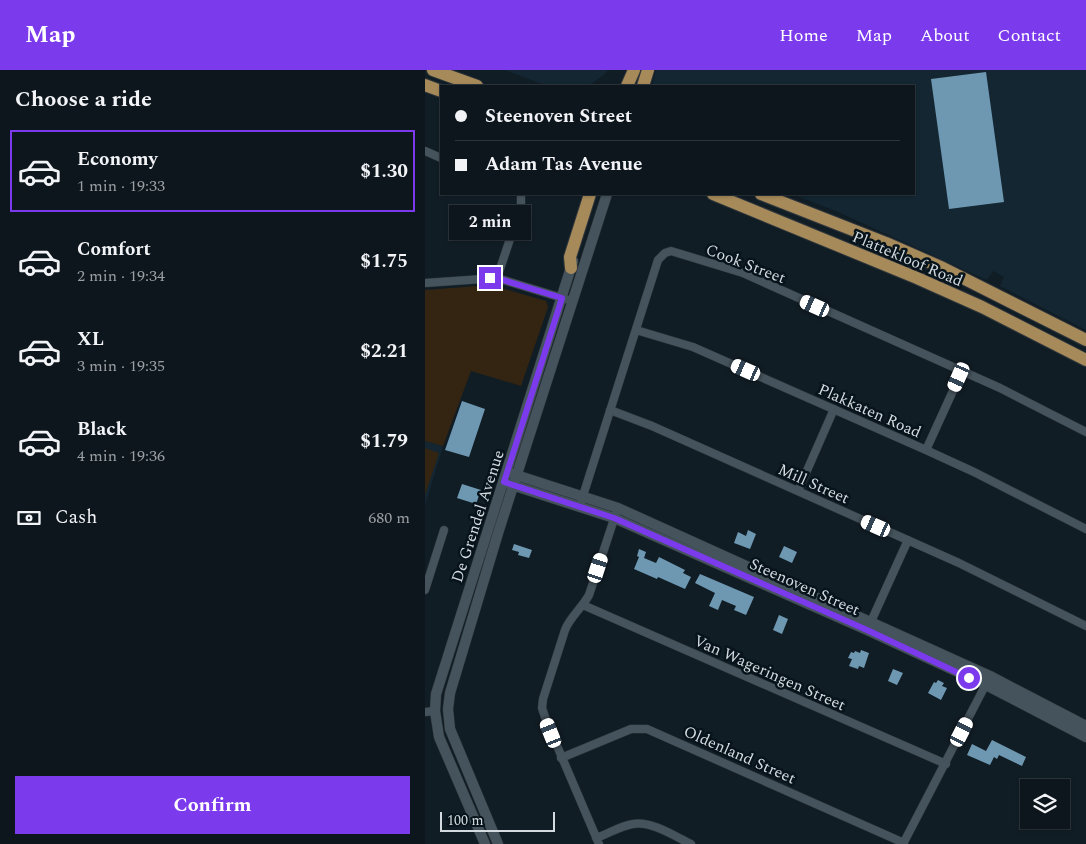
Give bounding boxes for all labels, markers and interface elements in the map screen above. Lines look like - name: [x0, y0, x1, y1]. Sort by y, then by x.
- text: Map: [25, 17, 75, 53]
- text: Home: [779, 22, 828, 49]
- text: Map: [856, 22, 892, 49]
- text: About: [920, 22, 970, 49]
- text: Contact: [998, 22, 1061, 49]
- text: Choose a ride: [15, 83, 152, 116]
- text: Steenoven Street: [485, 102, 632, 131]
- text: Economy: [77, 145, 158, 174]
- icon: car: [17, 149, 62, 194]
- text: Adam Tas Avenue: [485, 150, 642, 179]
- text: $1.30: [360, 157, 408, 186]
- text: 1 min · 19:33: [77, 174, 165, 198]
- callout: 2 min: [449, 206, 531, 240]
- text: 2 min: [469, 210, 511, 234]
- street label: Plattekloof Road: [849, 225, 967, 293]
- text: Comfort: [77, 235, 151, 264]
- street label: Cook Street: [702, 238, 789, 290]
- icon: car: [17, 239, 62, 284]
- text: $1.75: [360, 247, 408, 276]
- text: 2 min · 19:34: [77, 264, 165, 288]
- route end: [479, 267, 501, 289]
- car: [798, 293, 831, 319]
- text: XL: [77, 325, 104, 354]
- icon: car: [17, 329, 62, 374]
- text: $2.21: [360, 337, 408, 366]
- text: 3 min · 19:35: [77, 354, 165, 378]
- car: [729, 357, 762, 383]
- car: [946, 360, 971, 394]
- street label: Plakkaten Road: [814, 377, 925, 444]
- text: Black: [77, 415, 127, 444]
- icon: car: [17, 419, 62, 464]
- text: $1.79: [360, 427, 408, 456]
- text: 4 min · 19:36: [77, 444, 165, 468]
- street label: De Grendel Avenue: [445, 447, 511, 586]
- street label: Mill Street: [774, 458, 853, 510]
- text: Cash: [55, 503, 97, 532]
- icon: cash: [15, 504, 43, 532]
- text: 680 m: [368, 506, 410, 530]
- car: [859, 513, 892, 539]
- car: [586, 551, 609, 585]
- street label: Steenoven Street: [746, 552, 864, 622]
- street label: Van Wageringen Street: [690, 629, 850, 717]
- route start: [958, 667, 980, 689]
- car: [948, 715, 975, 749]
- car: [538, 716, 563, 750]
- street label: Oldenland Street: [680, 719, 800, 790]
- button: Confirm: [15, 776, 410, 834]
- map controls: [1020, 779, 1070, 829]
- button: layers: [1020, 779, 1070, 829]
- scale bar: [440, 809, 555, 832]
- text: 100 m: [447, 810, 484, 831]

